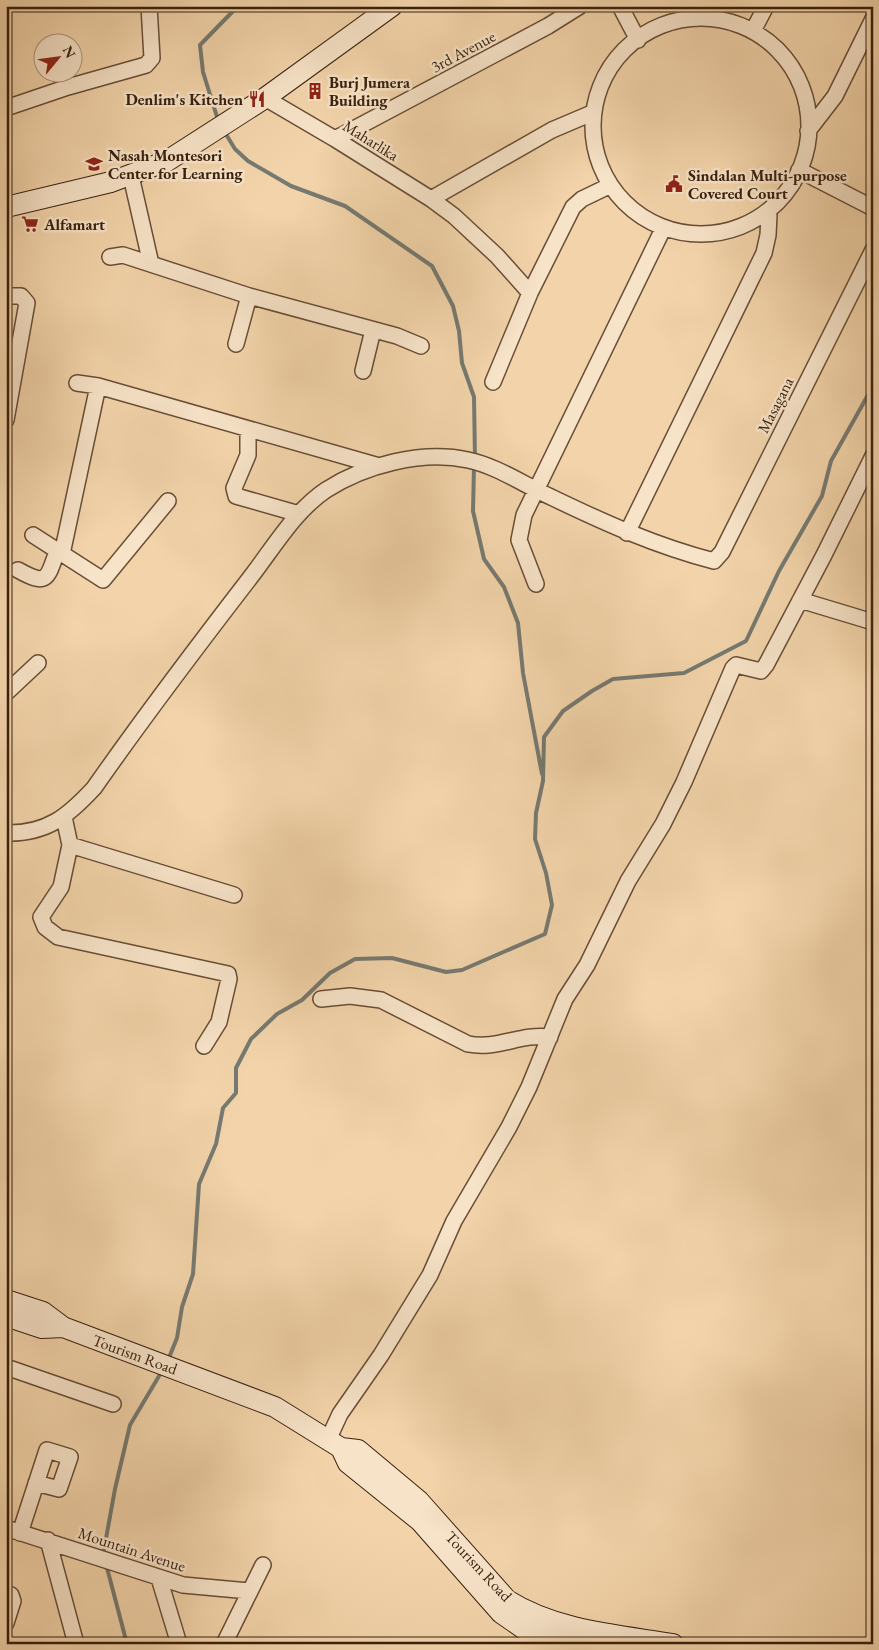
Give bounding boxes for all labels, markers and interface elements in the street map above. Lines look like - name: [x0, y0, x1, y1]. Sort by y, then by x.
- street label: 3rd Avenue: [427, 26, 499, 77]
- north arrow: [32, 32, 82, 82]
- text: N: [59, 42, 80, 62]
- place label: Burj Jumera Building: [329, 72, 411, 111]
- building icon: Burj Jumera Building: [305, 81, 325, 101]
- place label: Denlim's Kitchen: [125, 89, 243, 110]
- restaurant icon: Denlim's Kitchen: [247, 89, 267, 109]
- street label: Maharlika: [339, 115, 403, 166]
- place label: Nasah Montesori Center for Learning: [108, 145, 243, 184]
- school or university icon: Nasah Montesori Center for Learning: [84, 154, 104, 174]
- place label: Sindalan Multi-purpose Covered Court: [688, 165, 847, 204]
- public building icon: Sindalan Multi-purpose Covered Court: [664, 174, 684, 194]
- supermarket icon: Alfamart: [20, 214, 40, 234]
- place label: Alfamart: [43, 214, 105, 235]
- street label: Masagana: [752, 373, 799, 437]
- street label: Tourism Road: [89, 1329, 181, 1380]
- street label: Mountain Avenue: [75, 1522, 188, 1577]
- street label: Tourism Road: [441, 1527, 517, 1607]

